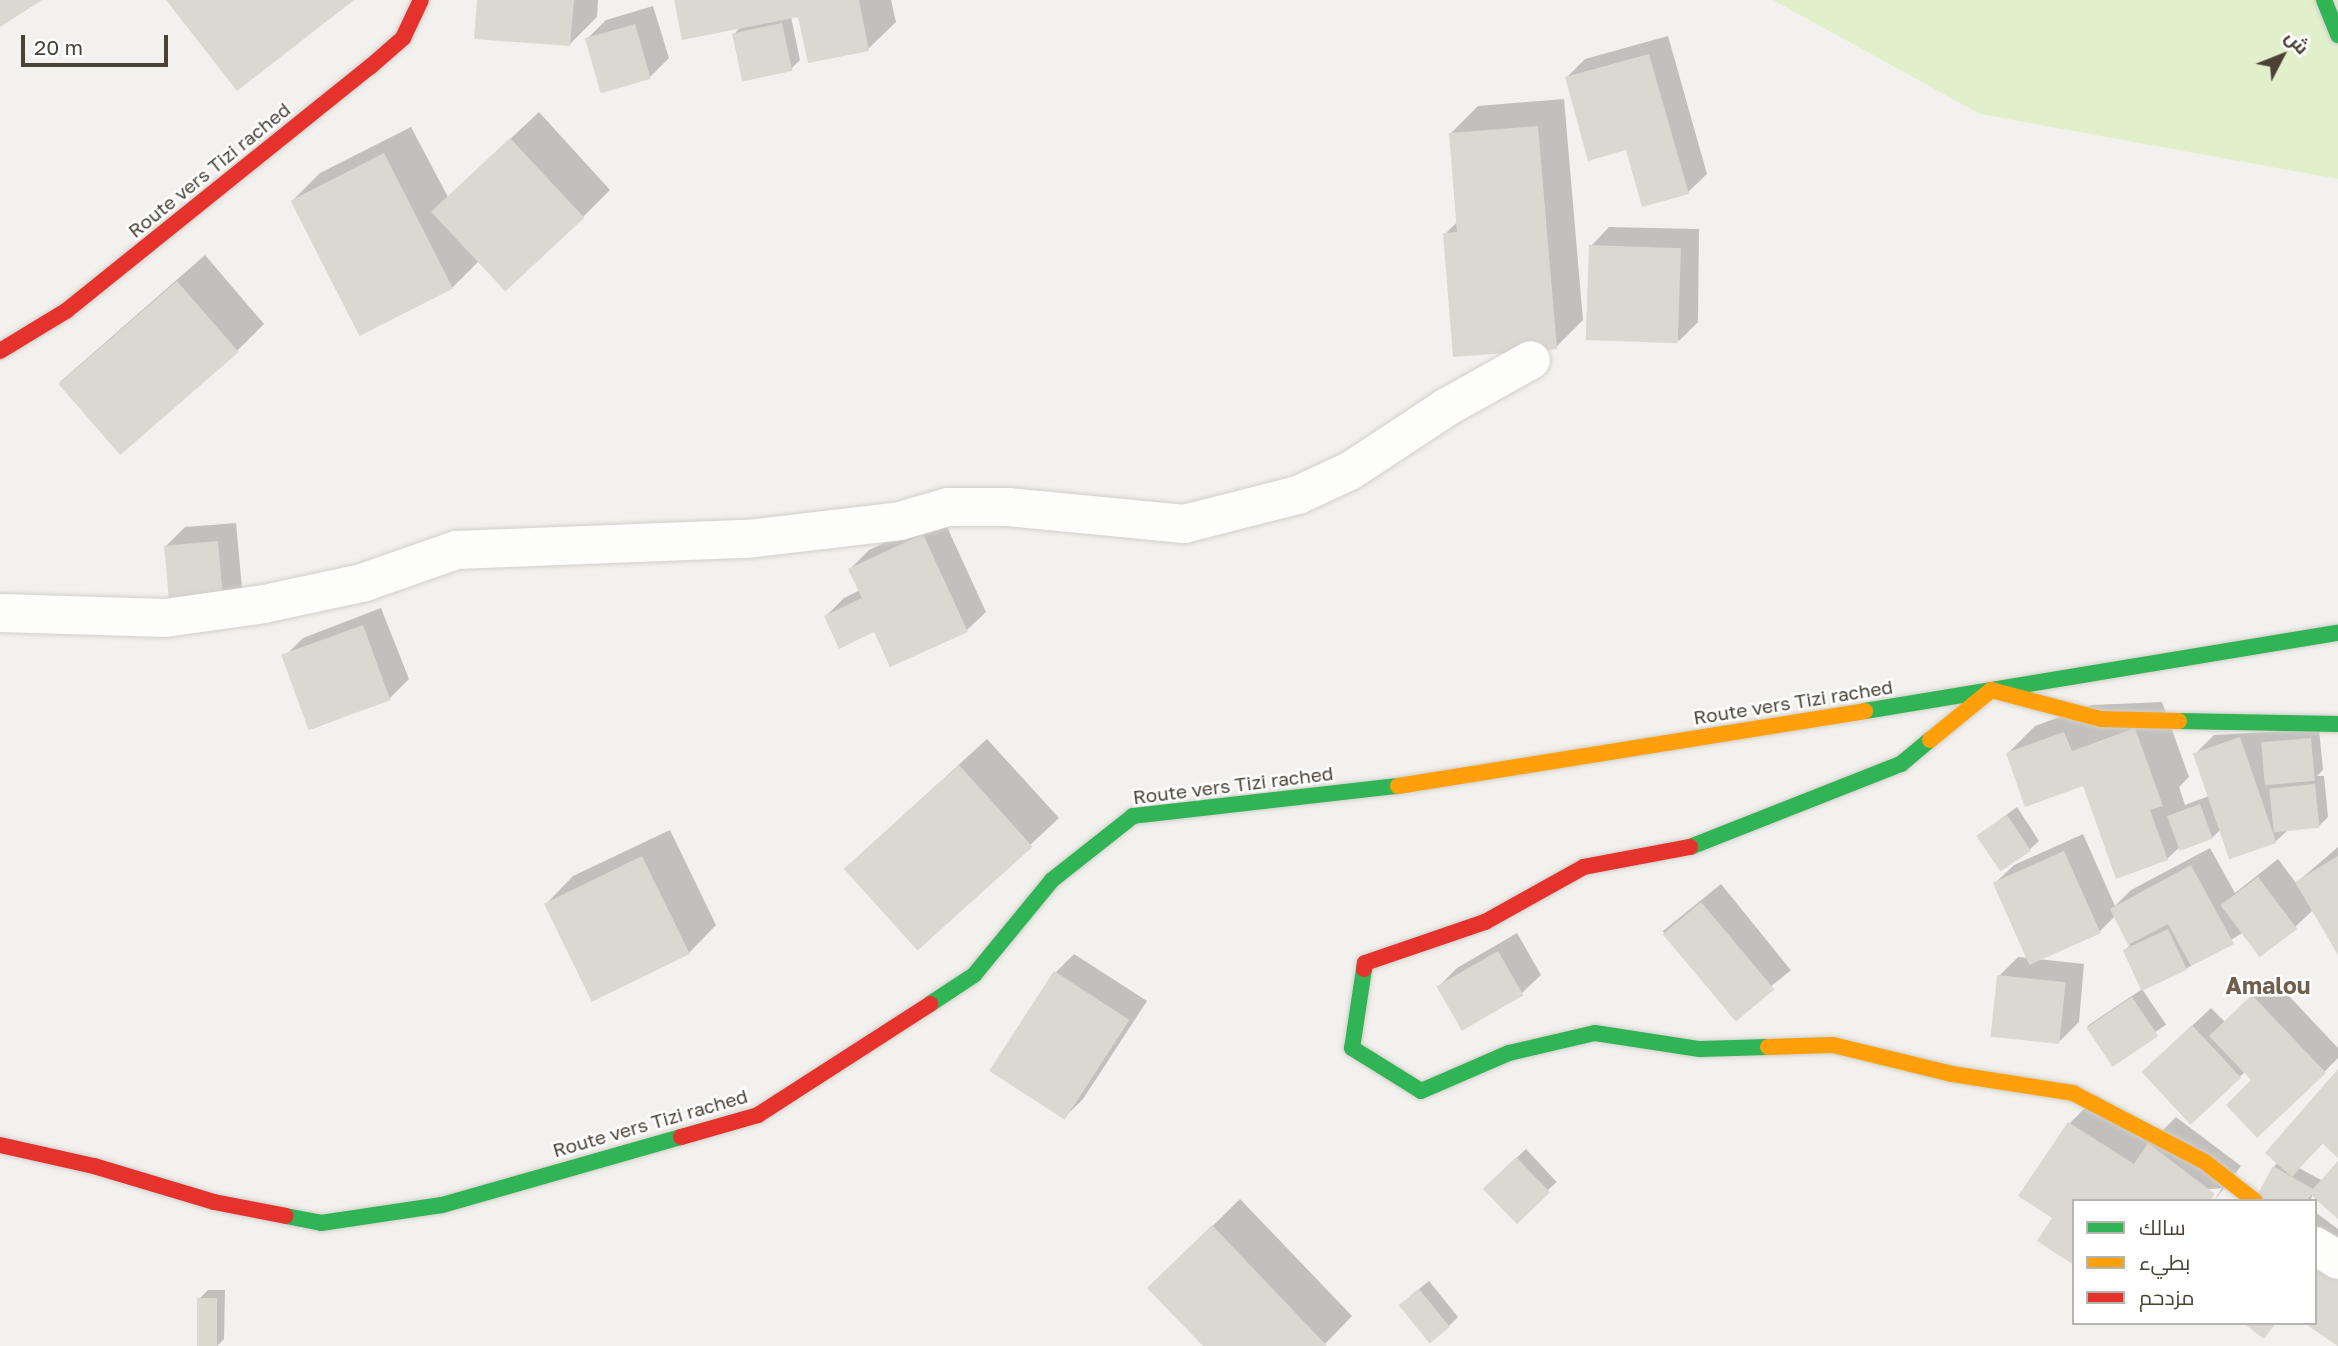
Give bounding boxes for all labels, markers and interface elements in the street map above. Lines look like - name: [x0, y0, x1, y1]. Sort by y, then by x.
- scale bar: [24, 21, 172, 65]
- north arrow: [2247, 21, 2317, 91]
- text: ش: [2281, 25, 2315, 58]
- text: 20 m: [34, 34, 83, 60]
- street label: Route vers Tizi rached: [123, 98, 295, 242]
- street label: Route vers Tizi rached: [1692, 675, 1894, 729]
- street label: Route vers Tizi rached: [1132, 761, 1334, 809]
- district label: Amalou: [2226, 971, 2310, 999]
- street label: Route vers Tizi rached: [550, 1084, 750, 1162]
- legend: [2072, 1199, 2317, 1325]
- text: سالك: [2139, 1214, 2186, 1240]
- text: بطيء: [2139, 1249, 2190, 1275]
- text: مزدحم: [2139, 1284, 2194, 1310]

